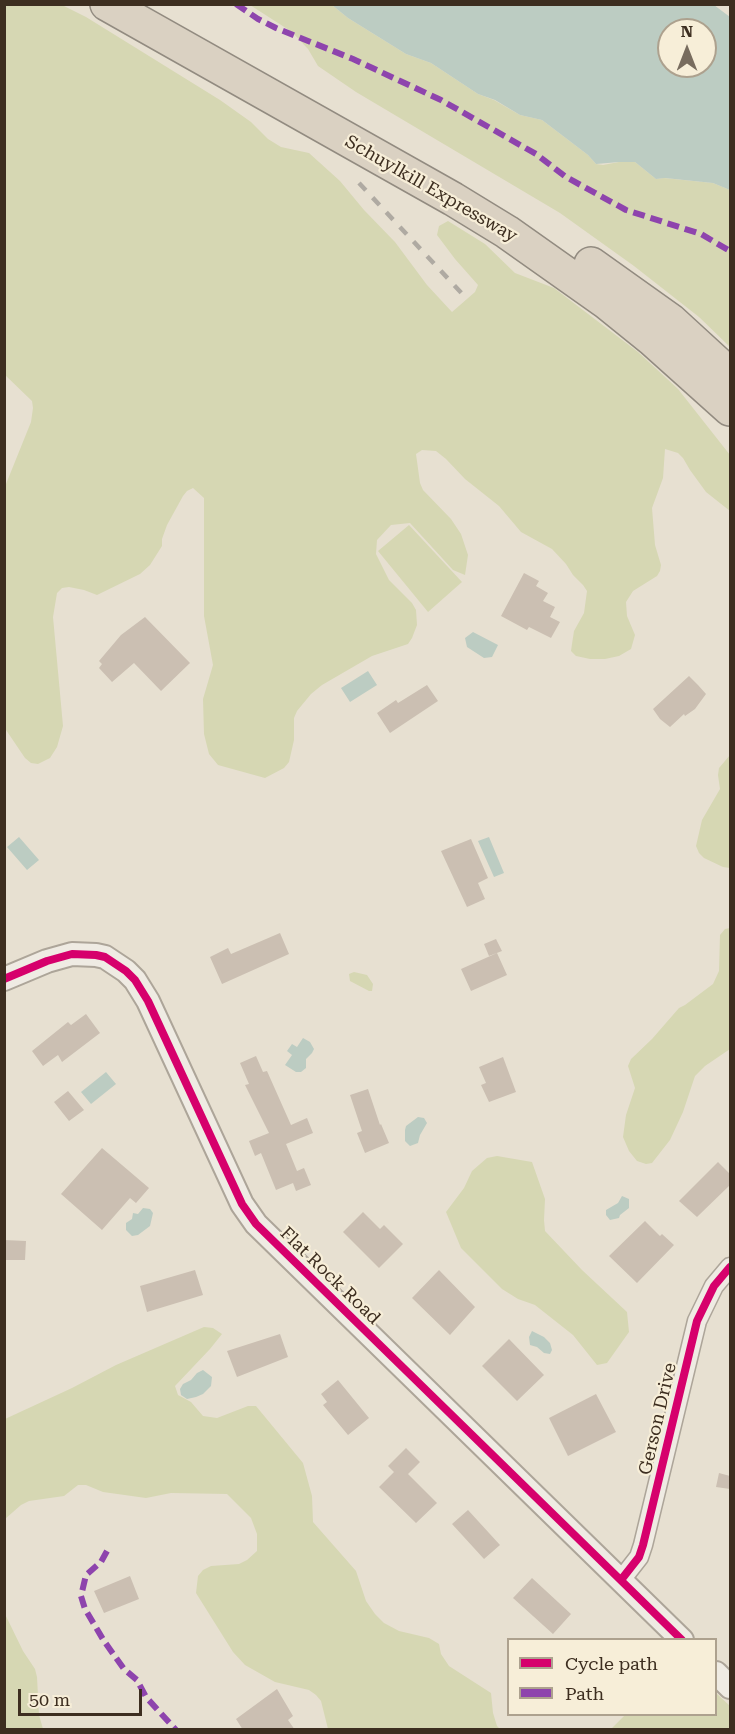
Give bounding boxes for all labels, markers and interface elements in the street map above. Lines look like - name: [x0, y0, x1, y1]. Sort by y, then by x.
- north arrow: [657, 18, 717, 78]
- text: N: [681, 22, 693, 41]
- street label: Schuylkill Expressway: [341, 131, 521, 247]
- street label: Flat Rock Road: [275, 1223, 385, 1329]
- street label: Gerson Drive: [635, 1361, 681, 1477]
- legend: [507, 1638, 717, 1716]
- text: Cycle path: [565, 1653, 658, 1674]
- scale bar: [21, 1677, 146, 1715]
- text: Path: [565, 1683, 604, 1704]
- text: 50 m: [29, 1689, 70, 1710]

